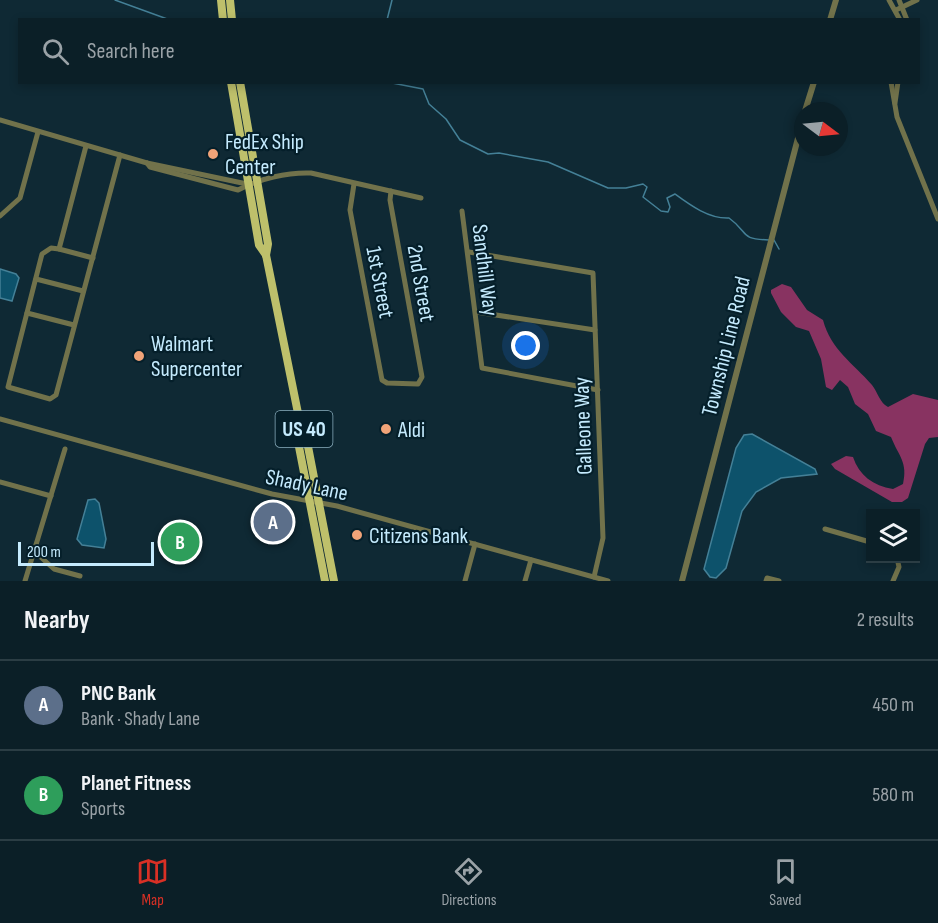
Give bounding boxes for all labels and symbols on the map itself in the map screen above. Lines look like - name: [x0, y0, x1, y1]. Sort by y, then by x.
- north arrow: [794, 102, 848, 156]
- place label: FedEx Ship Center: [225, 129, 304, 181]
- marker: FedEx Ship Center: [206, 147, 220, 161]
- street label: Sandhill Way: [465, 223, 504, 318]
- street label: 2nd Street: [400, 243, 441, 324]
- street label: 1st Street: [359, 244, 400, 321]
- street label: Township Line Road: [696, 274, 757, 419]
- place label: Walmart Supercenter: [151, 331, 242, 383]
- your location: [511, 331, 540, 360]
- marker: Walmart Supercenter: [132, 349, 146, 363]
- street label: Galleone Way: [568, 376, 599, 475]
- road number: US 40: [276, 411, 332, 447]
- place label: Aldi: [397, 417, 425, 444]
- marker: Aldi: [379, 422, 393, 436]
- street label: Shady Lane: [263, 464, 350, 507]
- pin: A: [254, 500, 292, 544]
- pin: B: [160, 520, 200, 564]
- place label: Citizens Bank: [369, 523, 469, 550]
- marker: Citizens Bank: [350, 528, 364, 542]
- scale bar: [18, 539, 154, 566]

